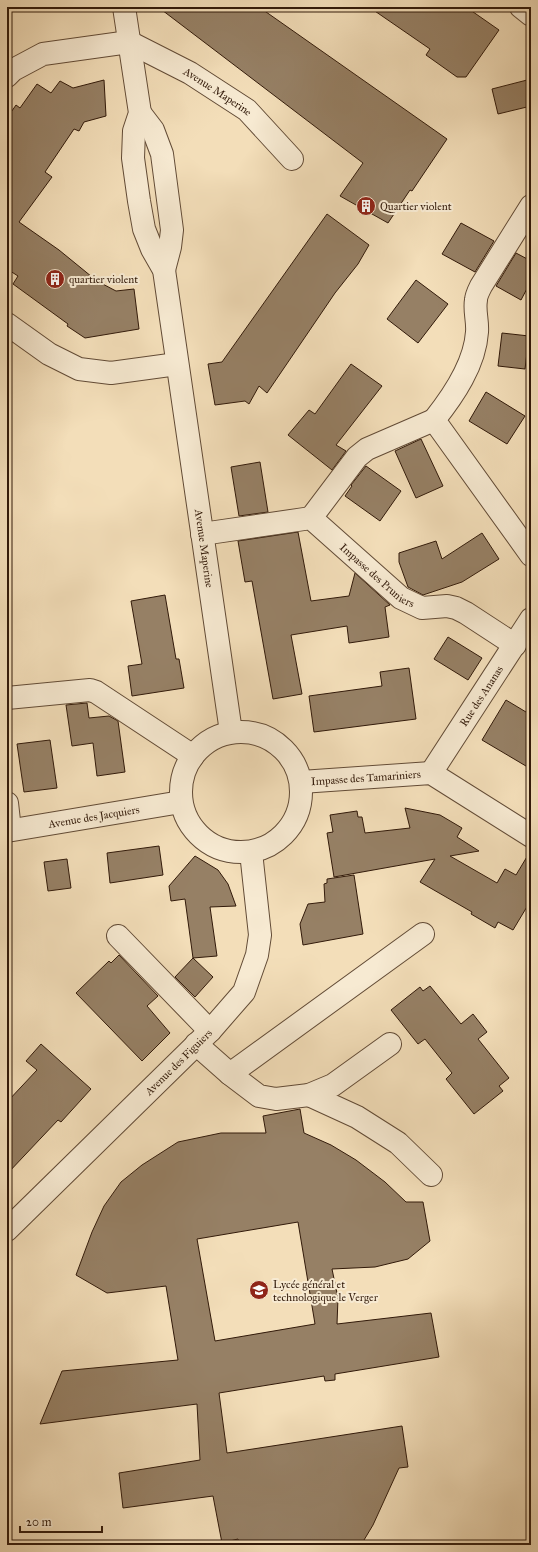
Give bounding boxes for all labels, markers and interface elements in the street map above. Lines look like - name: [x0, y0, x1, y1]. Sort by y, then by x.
- street label: Avenue Maperine: [180, 64, 255, 119]
- building icon: Quartier violent: [355, 195, 377, 217]
- place label: Quartier violent: [380, 200, 452, 213]
- building icon: quartier violent: [44, 268, 66, 290]
- place label: quartier violent: [69, 273, 138, 287]
- street label: Avenue Maperine: [192, 507, 216, 589]
- street label: Impasse des Pruniers: [337, 541, 416, 610]
- street label: Rue des Ananas: [457, 663, 506, 729]
- street label: Impasse des Tamariniers: [311, 768, 421, 788]
- street label: Avenue des Jacquiers: [46, 803, 140, 831]
- street label: Avenue des Figuiers: [142, 1027, 215, 1099]
- place label: Lycée général et technologique le Verger: [273, 1278, 379, 1305]
- school or university icon: Lycée général et technologique le Verger: [248, 1279, 270, 1301]
- scale bar: [20, 1508, 102, 1534]
- text: 20 m: [26, 1515, 52, 1529]

